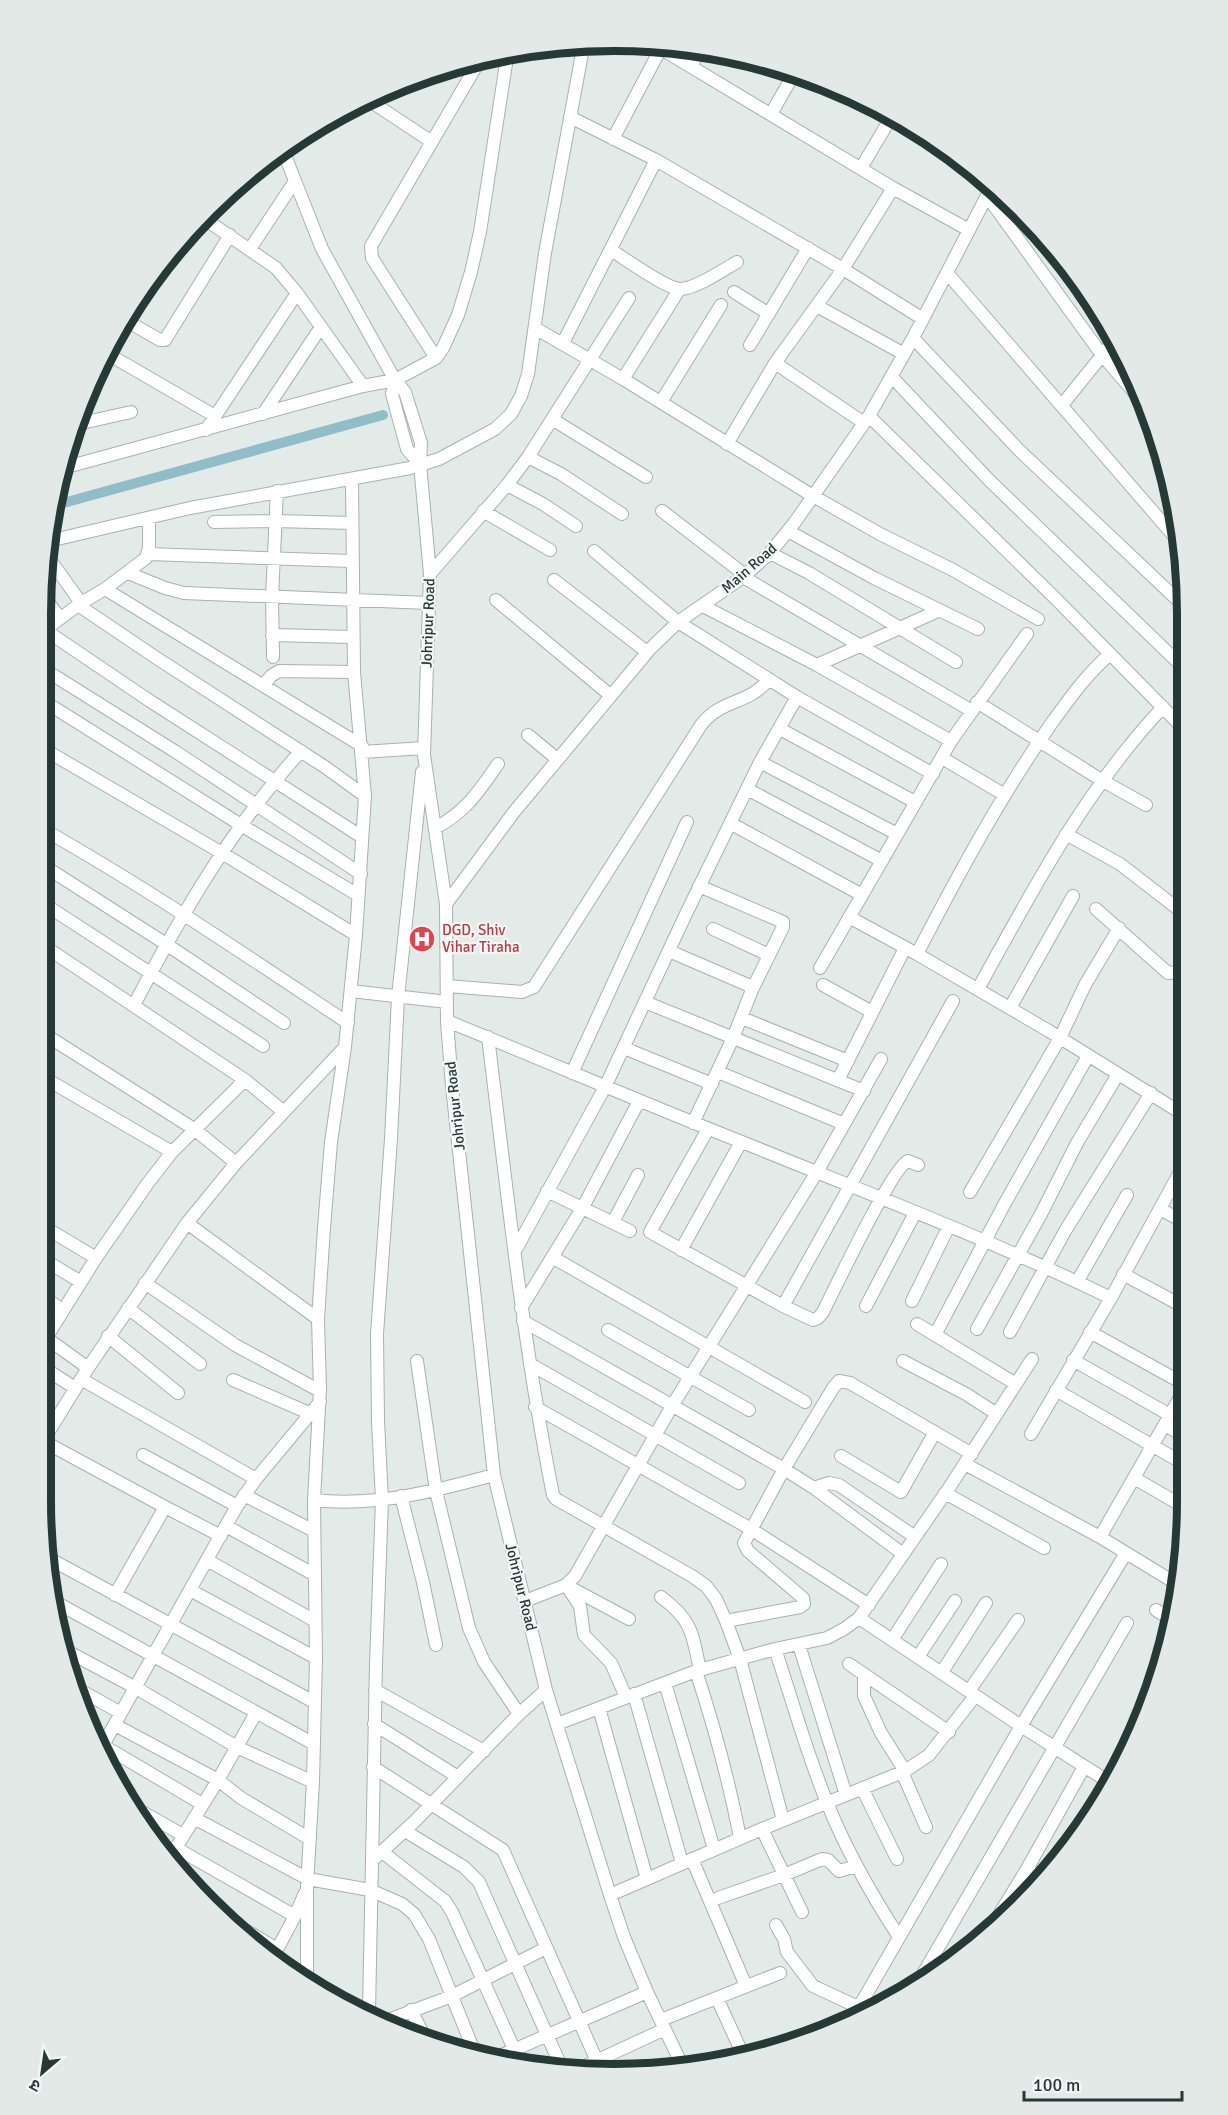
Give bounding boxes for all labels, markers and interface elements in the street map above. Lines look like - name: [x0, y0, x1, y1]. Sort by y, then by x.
- street label: Main Road: [718, 539, 780, 597]
- street label: Johripur Road: [417, 578, 439, 668]
- place label: DGD, Shiv Vihar Tiraha: [442, 921, 520, 956]
- hospital icon: DGD, Shiv Vihar Tiraha: [407, 924, 437, 954]
- street label: Johripur Road: [441, 1060, 469, 1152]
- street label: Johripur Road: [501, 1541, 541, 1633]
- north arrow: [12, 2043, 72, 2103]
- scale bar: [1024, 2064, 1182, 2102]
- text: उ: [26, 2074, 44, 2096]
- text: 100 m: [1033, 2074, 1080, 2096]

